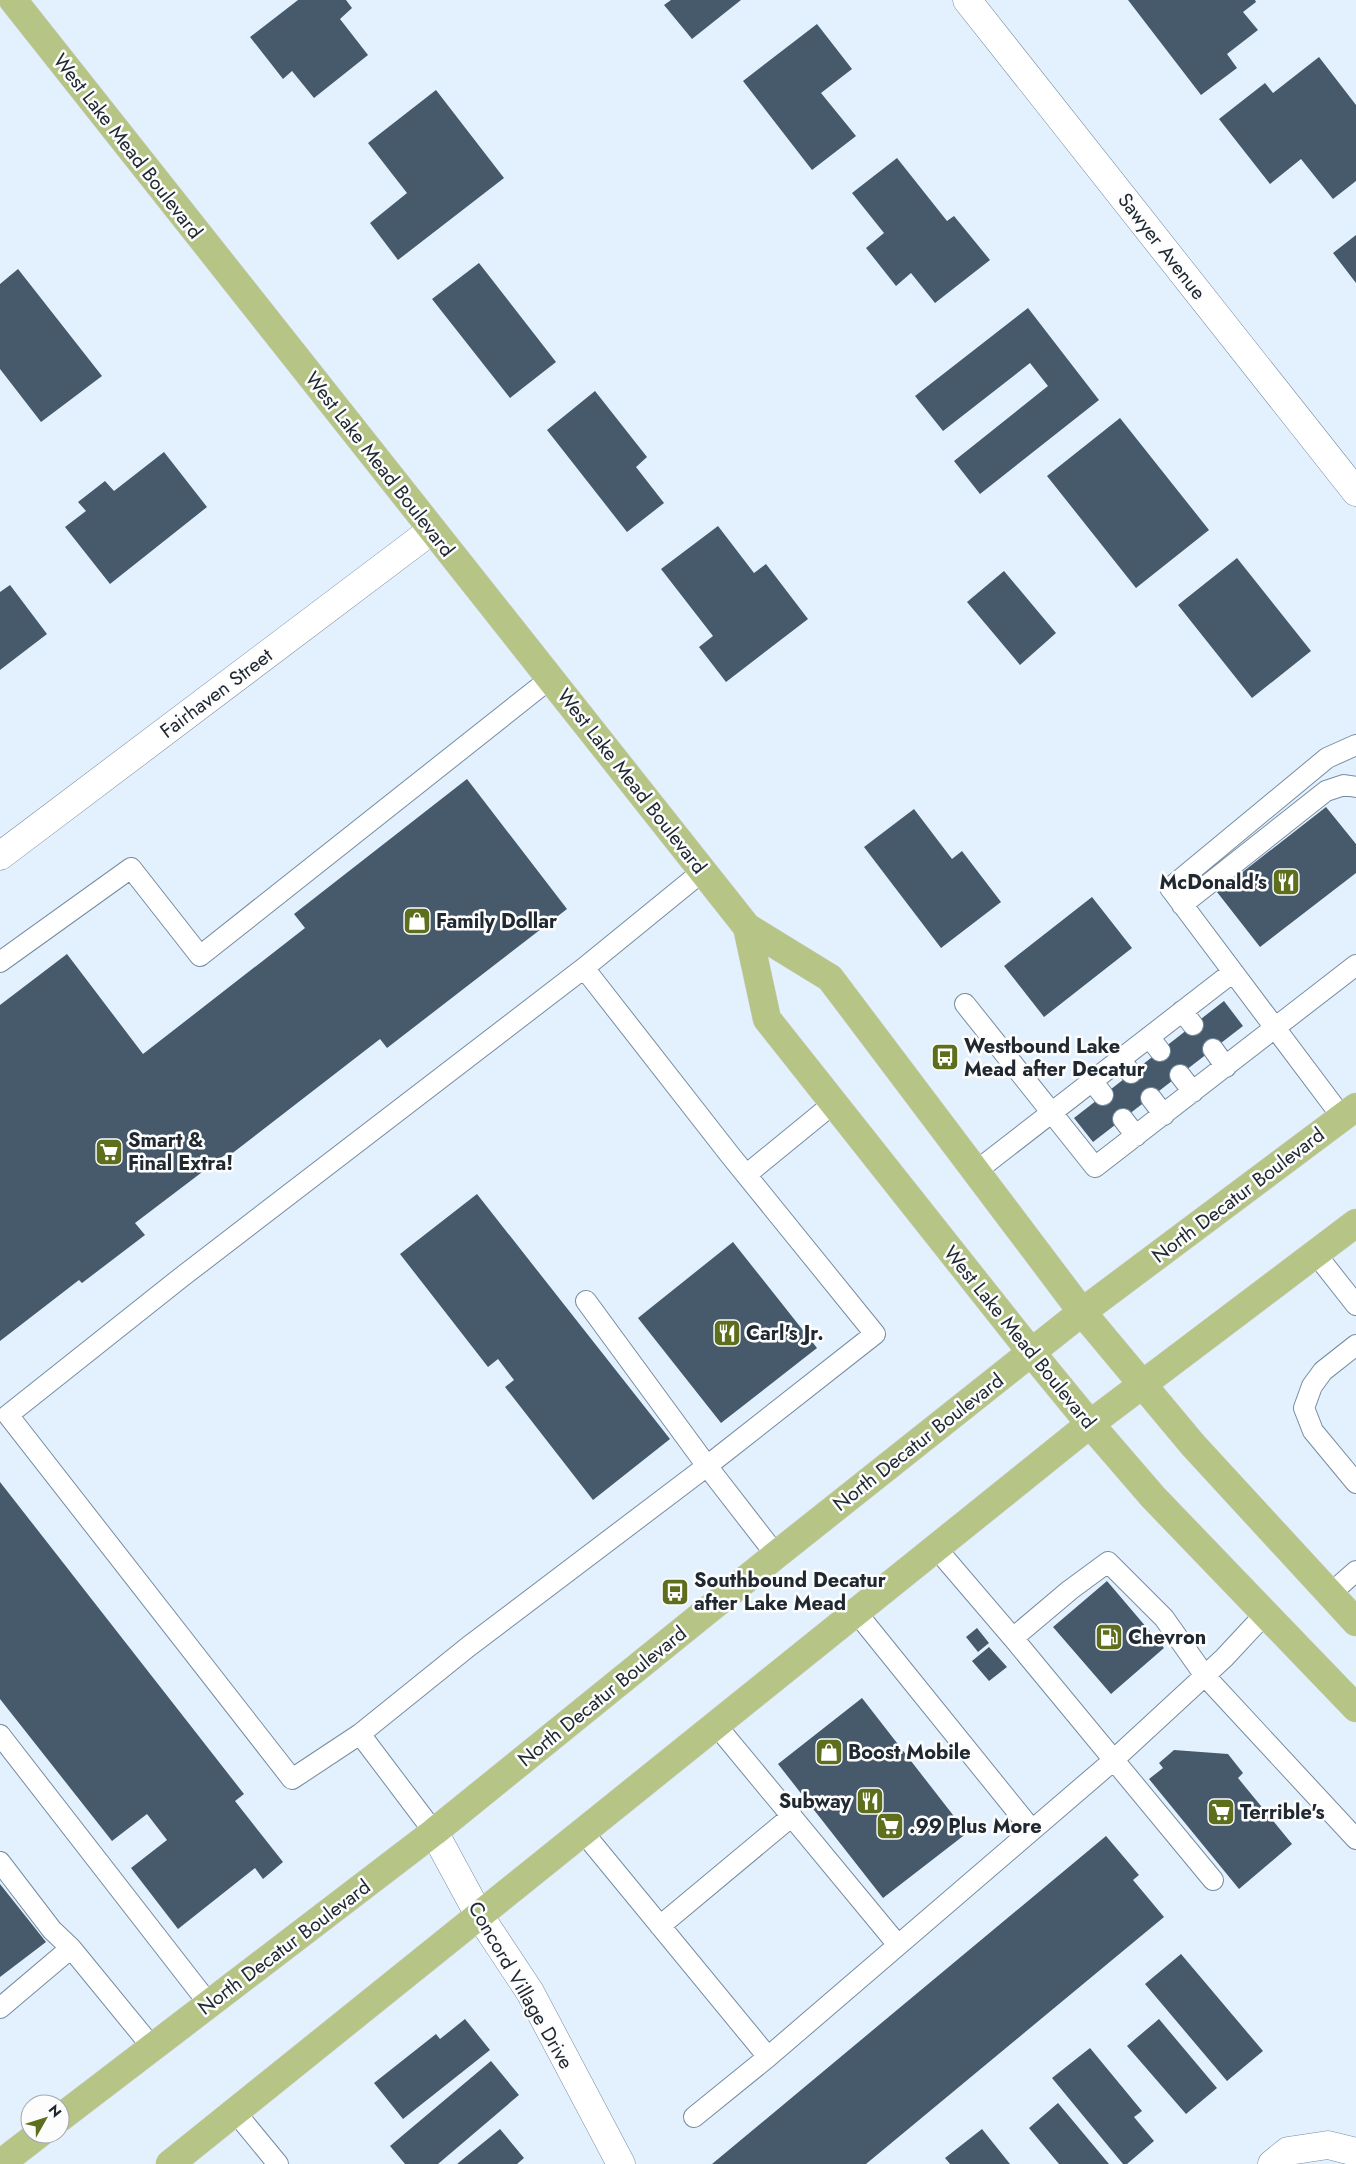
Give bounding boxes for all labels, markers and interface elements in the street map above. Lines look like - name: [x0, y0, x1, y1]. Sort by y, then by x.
- street label: West Lake Mead Boulevard: [46, 47, 209, 245]
- street label: Sawyer Avenue: [1111, 187, 1213, 306]
- street label: West Lake Mead Boulevard: [298, 365, 461, 563]
- street label: Fairhaven Street: [154, 641, 279, 745]
- street label: West Lake Mead Boulevard: [550, 682, 713, 880]
- restaurant icon: McDonald's: [1271, 867, 1301, 897]
- place label: McDonald's: [1160, 868, 1267, 897]
- shop icon: Family Dollar: [402, 906, 432, 936]
- place label: Family Dollar: [436, 907, 558, 936]
- place label: Westbound Lake Mead after Decatur: [964, 1032, 1146, 1084]
- bus stop icon: Westbound Lake Mead after Decatur: [930, 1042, 960, 1072]
- street label: North Decatur Boulevard: [1146, 1121, 1331, 1270]
- place label: Smart & Final Extra!: [128, 1126, 233, 1178]
- supermarket icon: Smart & Final Extra!: [94, 1137, 124, 1167]
- street label: West Lake Mead Boulevard: [937, 1240, 1103, 1435]
- restaurant icon: Carl's Jr.: [712, 1318, 742, 1348]
- place label: Carl's Jr.: [746, 1319, 824, 1348]
- street label: North Decatur Boulevard: [827, 1366, 1010, 1518]
- place label: Southbound Decatur after Lake Mead: [694, 1566, 887, 1618]
- bus stop icon: Southbound Decatur after Lake Mead: [660, 1577, 690, 1607]
- street label: North Decatur Boulevard: [512, 1619, 693, 1774]
- fuel station icon: Chevron: [1094, 1622, 1124, 1652]
- place label: Chevron: [1128, 1623, 1206, 1652]
- shop icon: Boost Mobile: [814, 1737, 844, 1767]
- place label: Boost Mobile: [848, 1738, 971, 1767]
- restaurant icon: Subway: [855, 1786, 885, 1816]
- place label: Subway: [779, 1787, 852, 1816]
- supermarket icon: Terrible's: [1206, 1797, 1236, 1827]
- place label: Terrible's: [1240, 1798, 1325, 1827]
- supermarket icon: .99 Plus More: [875, 1811, 905, 1841]
- place label: .99 Plus More: [909, 1812, 1042, 1841]
- street label: North Decatur Boulevard: [192, 1873, 377, 2022]
- street label: Concord Village Drive: [461, 1896, 580, 2074]
- north arrow: [20, 2094, 70, 2144]
- text: N: [44, 2100, 66, 2121]

